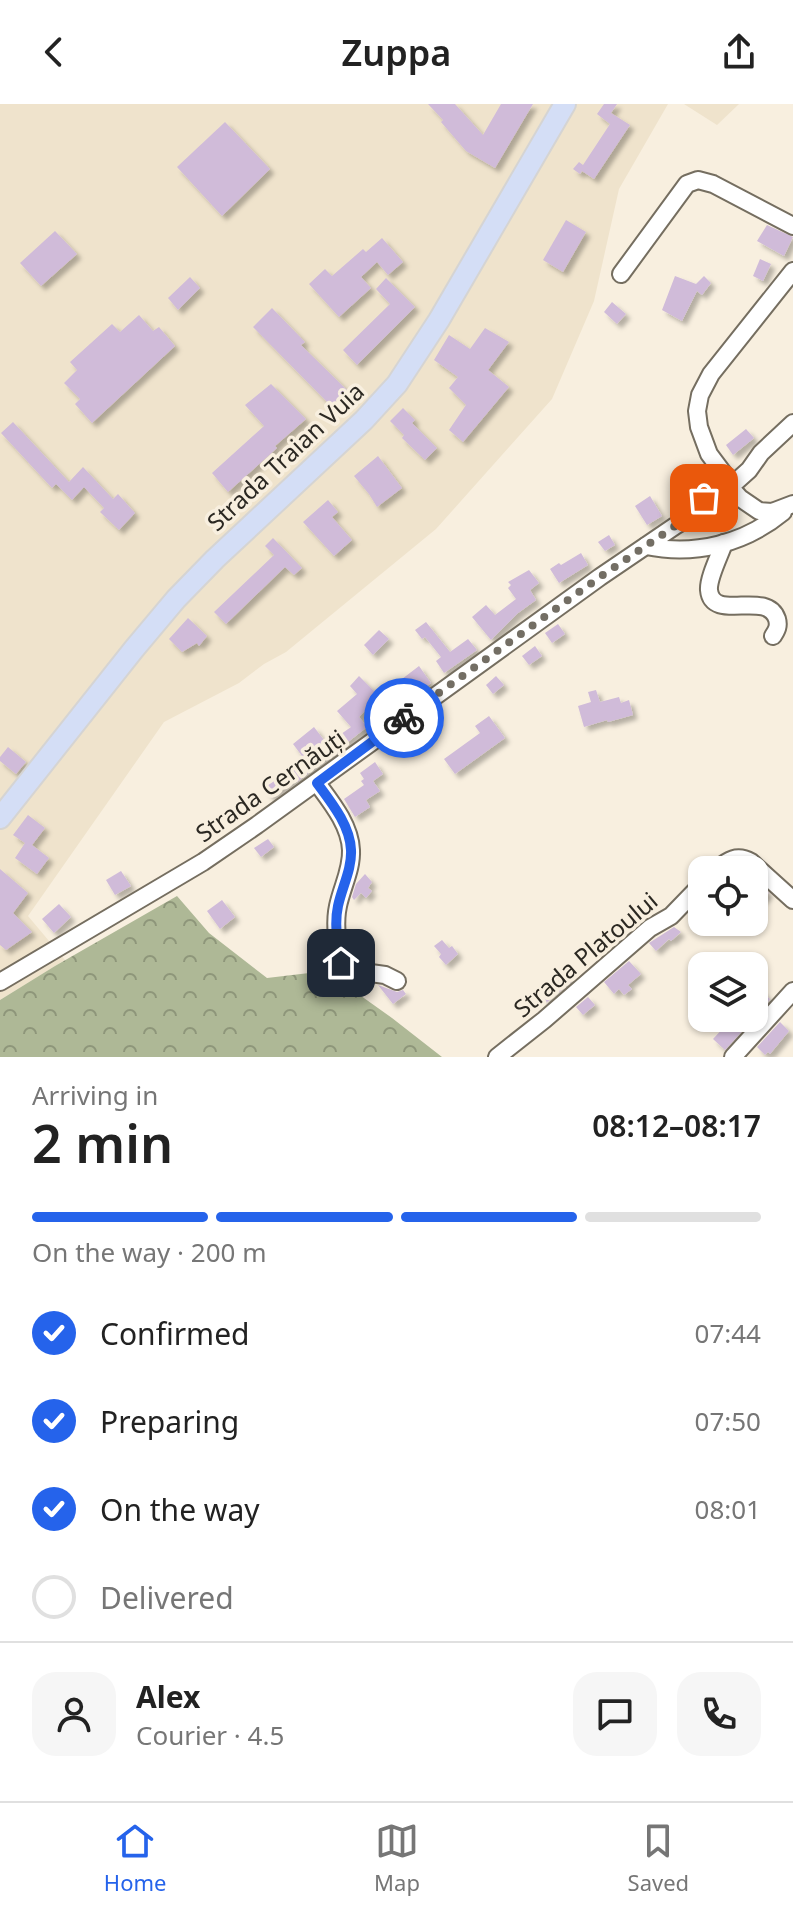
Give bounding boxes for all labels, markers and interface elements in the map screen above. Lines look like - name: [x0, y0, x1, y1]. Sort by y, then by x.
- text: Zuppa: [342, 28, 451, 77]
- icon: back: [32, 30, 76, 74]
- icon: share: [717, 30, 761, 74]
- street label: Strada Traian Vuia: [199, 374, 371, 538]
- pin: [670, 464, 738, 532]
- icon: bag: [682, 476, 726, 520]
- courier: [364, 678, 444, 758]
- icon: bike: [382, 696, 426, 740]
- street label: Strada Cernăuți: [189, 721, 351, 849]
- map controls: [688, 856, 768, 1032]
- button: locate: [688, 856, 768, 936]
- street label: Strada Platoului: [506, 884, 664, 1024]
- pin: [307, 929, 375, 997]
- icon: home: [319, 941, 363, 985]
- button: layers: [688, 952, 768, 1032]
- text: Arriving in: [32, 1077, 158, 1113]
- text: 08:12–08:17: [592, 1105, 761, 1146]
- text: 2 min: [32, 1107, 173, 1178]
- text: On the way · 200 m: [32, 1234, 266, 1270]
- icon: check: [32, 1311, 76, 1355]
- text: Confirmed: [100, 1313, 250, 1354]
- text: 07:44: [695, 1315, 761, 1351]
- icon: check: [32, 1399, 76, 1443]
- text: Preparing: [100, 1401, 239, 1442]
- text: 07:50: [695, 1403, 761, 1439]
- icon: check: [32, 1487, 76, 1531]
- text: On the way: [100, 1489, 260, 1530]
- text: 08:01: [695, 1491, 761, 1527]
- text: Delivered: [100, 1577, 234, 1618]
- button: person: [32, 1672, 116, 1756]
- button: chat: [573, 1672, 657, 1756]
- button: phone: [677, 1672, 761, 1756]
- text: Alex: [136, 1676, 200, 1717]
- text: Courier · 4.5: [136, 1717, 284, 1753]
- tab: Home: [104, 1819, 166, 1897]
- tab: Map: [374, 1819, 420, 1897]
- tab: Saved: [628, 1819, 689, 1897]

